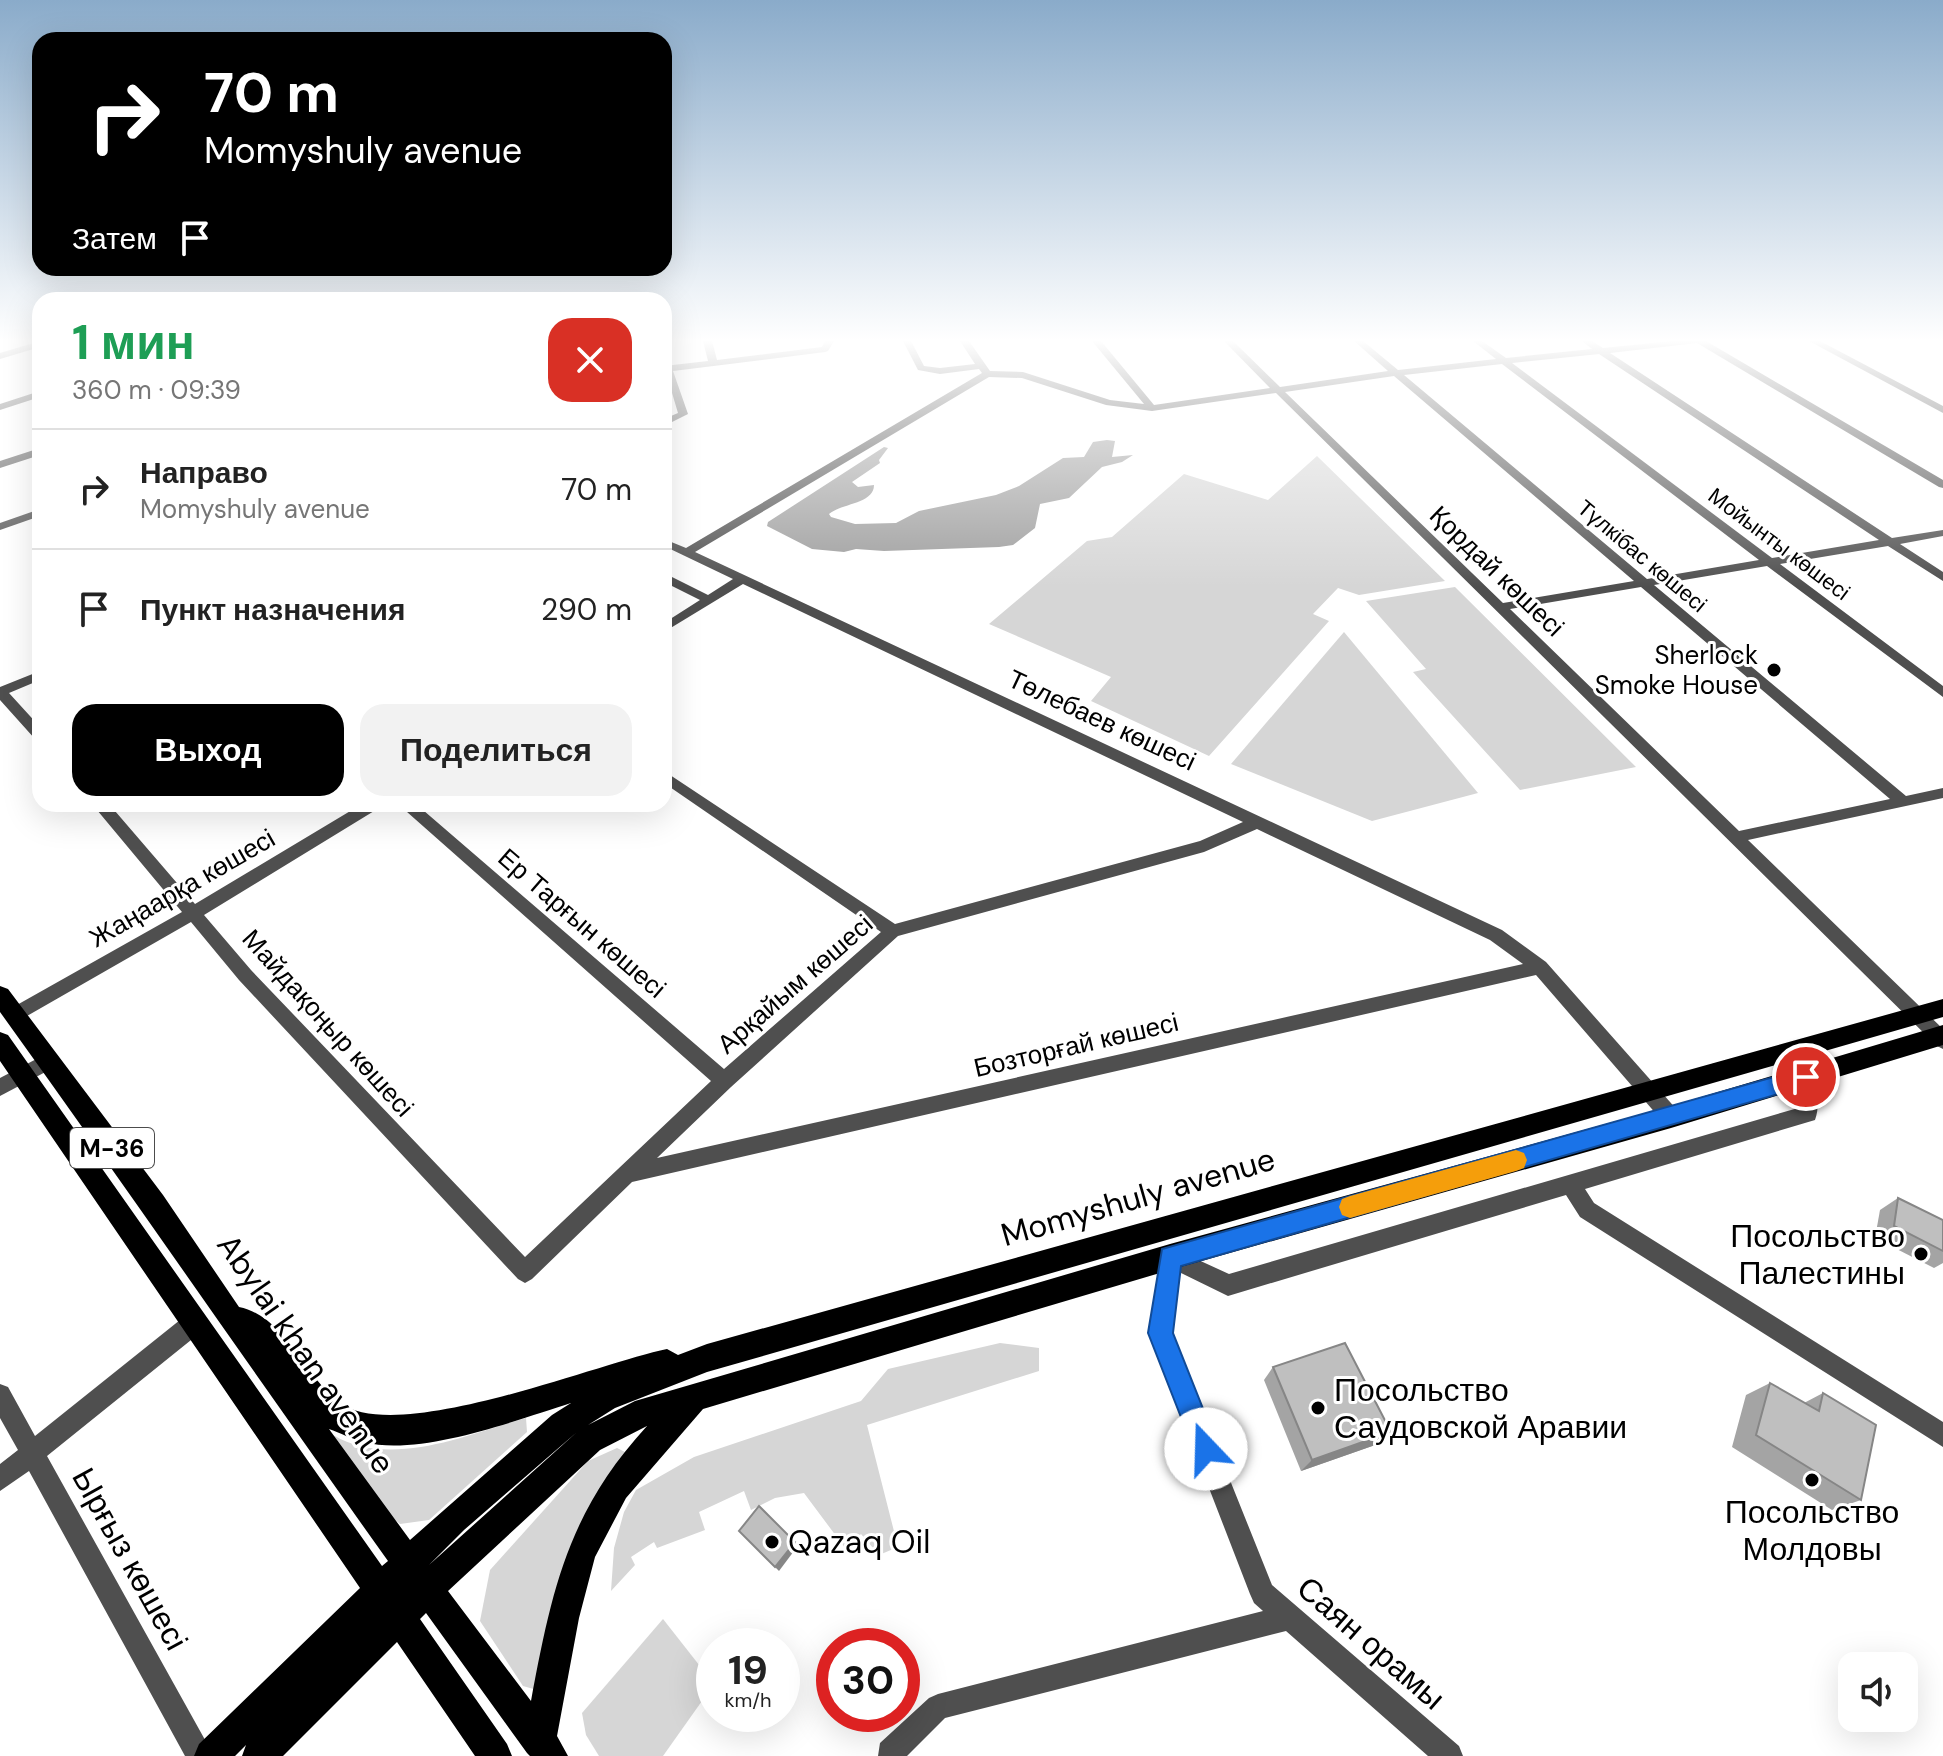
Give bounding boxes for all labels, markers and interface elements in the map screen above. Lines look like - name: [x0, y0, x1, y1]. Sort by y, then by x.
- text: 70 m: [204, 56, 339, 129]
- icon: right: [72, 64, 176, 168]
- text: Momyshuly avenue: [204, 127, 522, 174]
- icon: arrive: [173, 216, 217, 260]
- text: Затем: [72, 219, 157, 258]
- text: 1 мин: [72, 311, 195, 374]
- button: close: [548, 318, 632, 402]
- text: 360 m · 09:39: [72, 373, 241, 407]
- text: Направо: [140, 453, 268, 492]
- icon: right: [72, 467, 116, 511]
- text: 70 m: [561, 470, 632, 509]
- street label: Мойынты көшесі: [1702, 481, 1856, 607]
- text: Momyshuly avenue: [140, 492, 370, 526]
- street label: Түлкібас көшесі: [1571, 493, 1713, 619]
- street label: Қордай көшесі: [1422, 498, 1572, 644]
- icon: arrive: [72, 587, 116, 631]
- text: Пункт назначения: [140, 590, 405, 629]
- text: 290 m: [541, 590, 632, 629]
- place label: Sherlock Smoke House: [1595, 638, 1758, 702]
- marker: Sherlock Smoke House: [1765, 661, 1783, 679]
- street label: Төлебаев көшесі: [1003, 662, 1201, 778]
- button: Выход: [72, 704, 344, 796]
- button: Поделиться: [360, 704, 632, 796]
- street label: Жаңаарқа көшесі: [83, 821, 281, 955]
- street label: Ер Тарғын көшесі: [491, 841, 673, 1005]
- street label: Арқайым көшесі: [710, 907, 880, 1061]
- street label: Майдақоңыр көшесі: [235, 922, 421, 1124]
- street label: Бозторғай көшесі: [970, 1005, 1182, 1085]
- pin: [1772, 1043, 1840, 1111]
- icon: arrive: [1784, 1055, 1828, 1099]
- road number: M-36: [70, 1128, 154, 1168]
- street label: Momyshuly avenue: [996, 1138, 1280, 1256]
- place label: Посольство Палестины: [1730, 1215, 1905, 1294]
- street label: Abylai khan avenue: [208, 1226, 404, 1482]
- marker: Посольство Палестины: [1912, 1245, 1930, 1263]
- place label: Посольство Саудовской Аравии: [1334, 1369, 1627, 1448]
- marker: Посольство Саудовской Аравии: [1309, 1399, 1327, 1417]
- position arrow: [1164, 1407, 1248, 1491]
- street label: Ырғыз көшесі: [63, 1460, 197, 1658]
- marker: Посольство Молдовы: [1803, 1471, 1821, 1489]
- place label: Посольство Молдовы: [1725, 1491, 1899, 1570]
- place label: Qazaq Oil: [788, 1521, 930, 1563]
- marker: Qazaq Oil: [763, 1533, 781, 1551]
- street label: Саян орамы: [1288, 1567, 1454, 1719]
- speed limit sign: 30: [816, 1628, 920, 1732]
- text: 19: [728, 1644, 768, 1696]
- map controls: [1838, 1652, 1918, 1732]
- button: sound: [1838, 1652, 1918, 1732]
- text: km/h: [724, 1687, 772, 1713]

